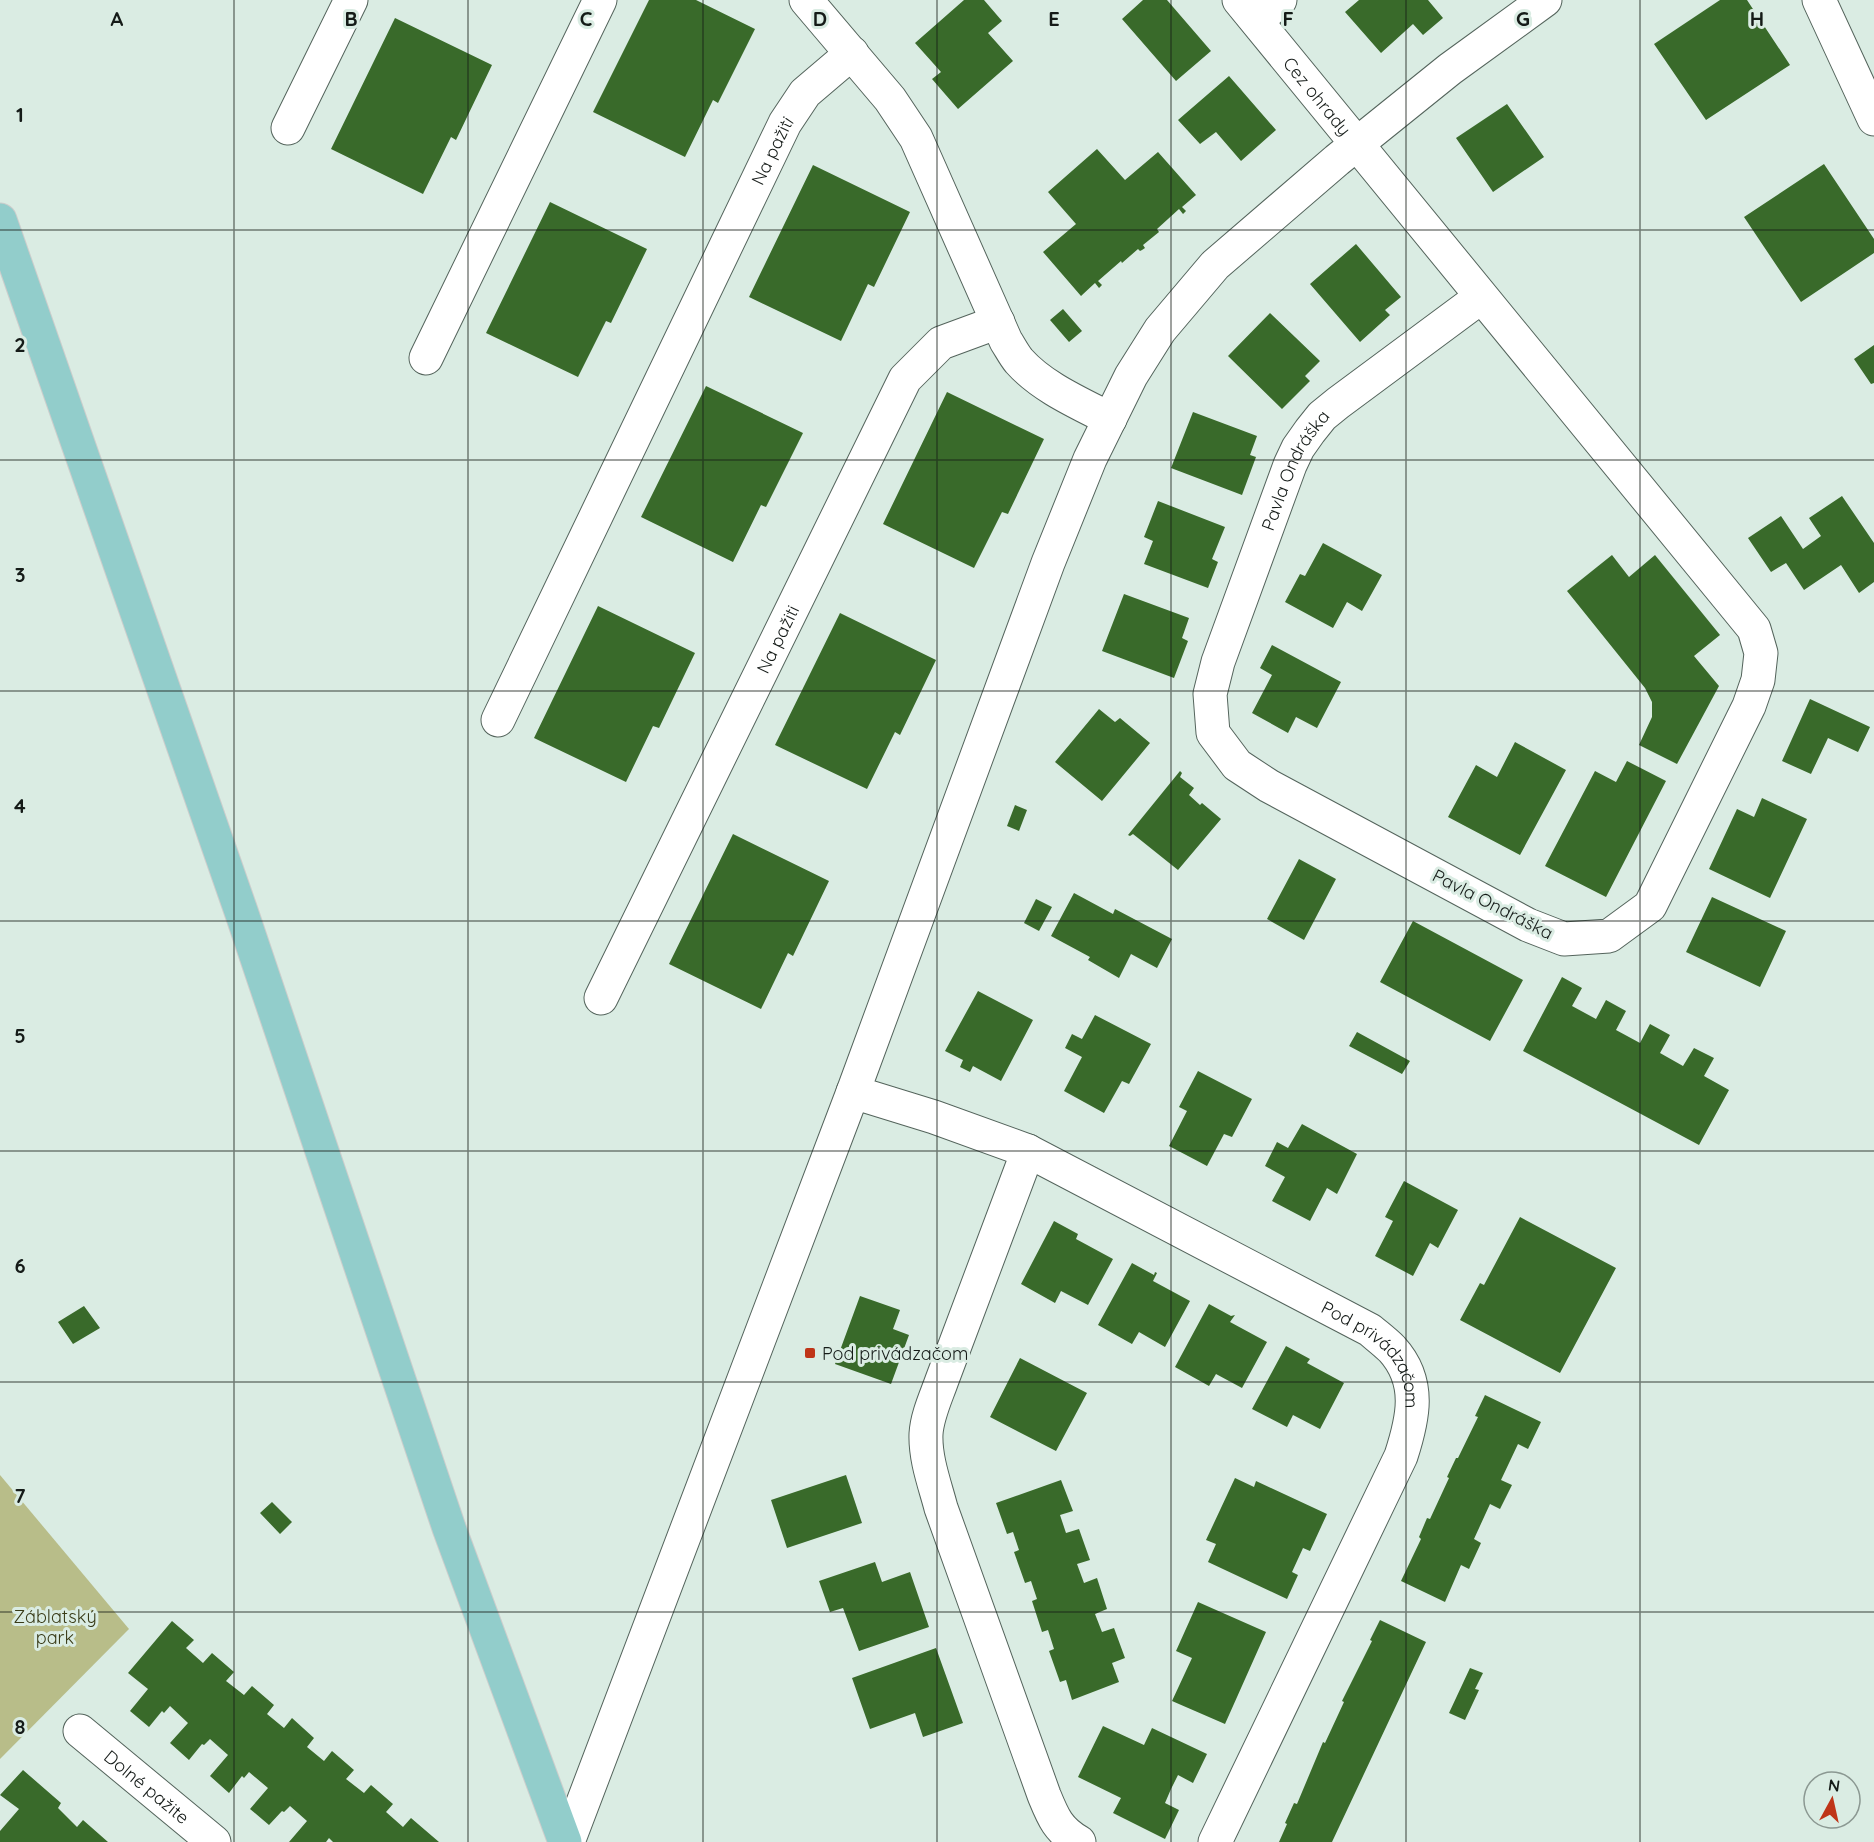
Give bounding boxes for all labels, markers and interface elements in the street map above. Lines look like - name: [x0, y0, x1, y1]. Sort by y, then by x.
- text: A: [111, 6, 124, 31]
- text: B: [344, 6, 358, 31]
- text: C: [580, 6, 593, 31]
- text: D: [813, 6, 827, 31]
- text: E: [1048, 6, 1060, 31]
- text: F: [1282, 6, 1294, 31]
- text: G: [1516, 6, 1530, 31]
- text: H: [1750, 6, 1764, 31]
- street label: Cez ohrady: [1278, 52, 1357, 140]
- text: 1: [16, 102, 24, 127]
- street label: Na pažiti: [746, 111, 798, 188]
- text: 2: [14, 332, 26, 357]
- street label: Pavla Ondráška: [1256, 405, 1334, 533]
- text: 3: [15, 562, 25, 587]
- street label: Na pažiti: [751, 601, 804, 677]
- text: 4: [14, 793, 26, 818]
- street label: Pavla Ondráška: [1429, 864, 1557, 944]
- text: 5: [14, 1023, 26, 1048]
- text: 6: [14, 1253, 26, 1278]
- street label: Pod privádzačom: [1318, 1295, 1424, 1408]
- place label: Pod privádzačom: [822, 1342, 968, 1365]
- marker: Pod privádzačom: [803, 1346, 817, 1360]
- text: 7: [15, 1483, 26, 1508]
- park label: Záblatský park: [13, 1605, 97, 1649]
- text: 8: [15, 1714, 26, 1739]
- street label: Dolné pažite: [100, 1744, 194, 1829]
- north arrow: [1802, 1770, 1862, 1830]
- text: N: [1827, 1774, 1841, 1796]

